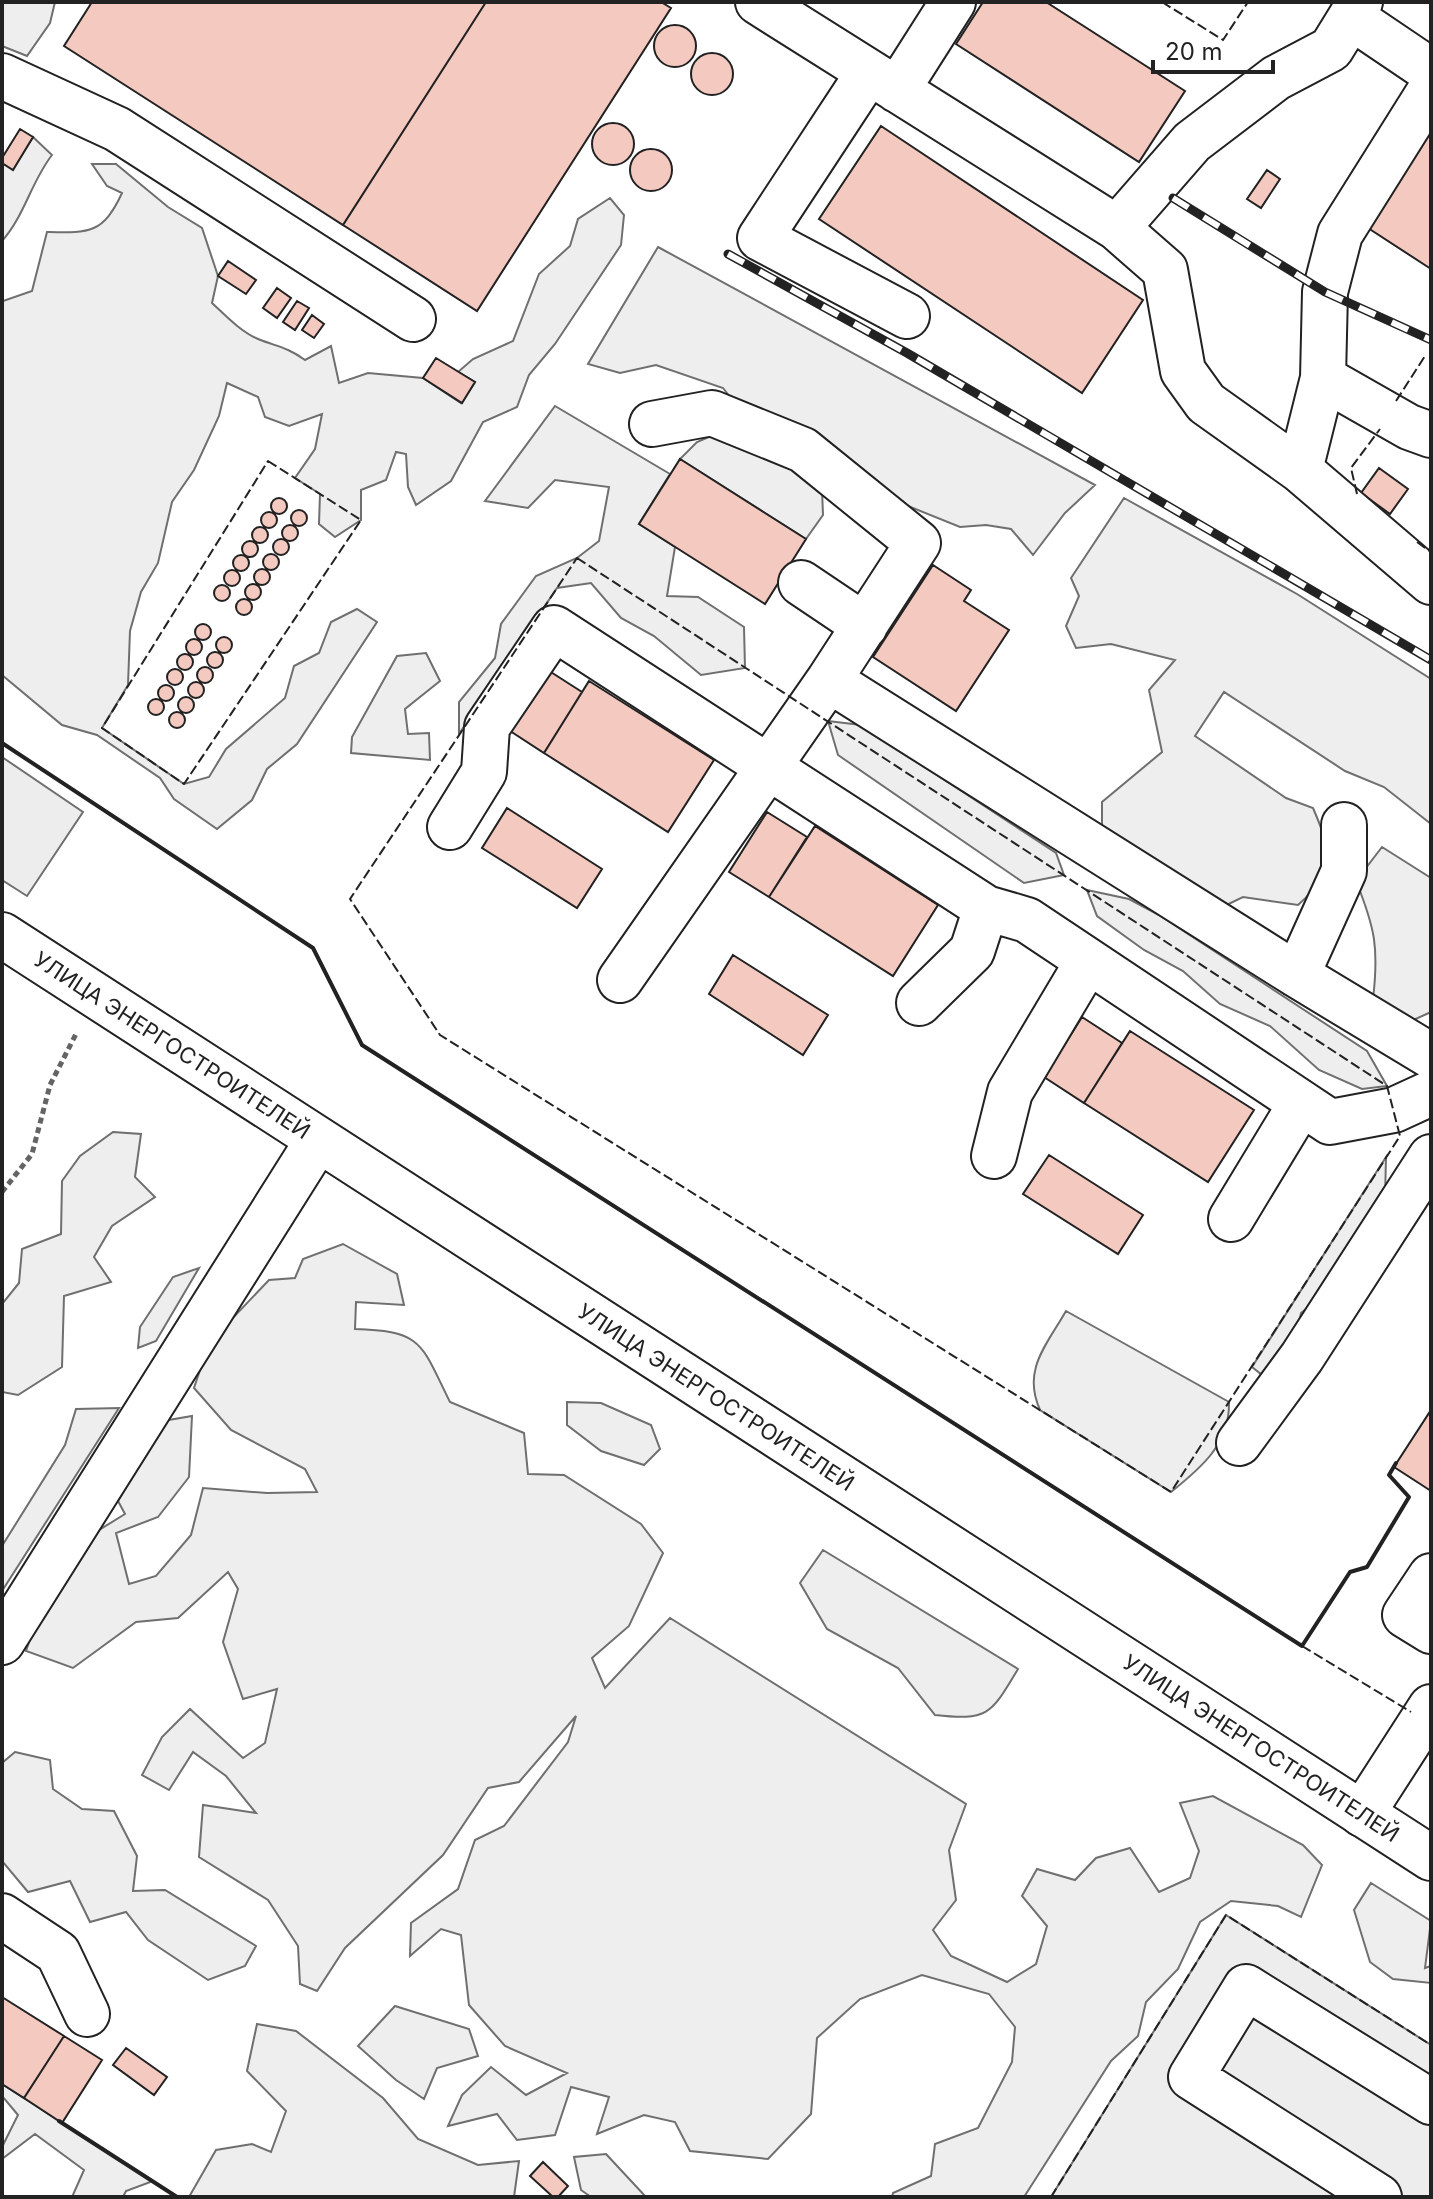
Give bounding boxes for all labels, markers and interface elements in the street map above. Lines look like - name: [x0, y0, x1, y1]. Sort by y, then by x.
- scale bar: [1153, 24, 1273, 74]
- text: 20 m: [1165, 37, 1223, 66]
- street label: УЛИЦА ЭНЕРГОСТРОИТЕЛЕЙ: [29, 946, 315, 1144]
- street label: УЛИЦА ЭНЕРГОСТРОИТЕЛЕЙ: [573, 1298, 859, 1496]
- street label: УЛИЦА ЭНЕРГОСТРОИТЕЛЕЙ: [1118, 1649, 1404, 1847]

